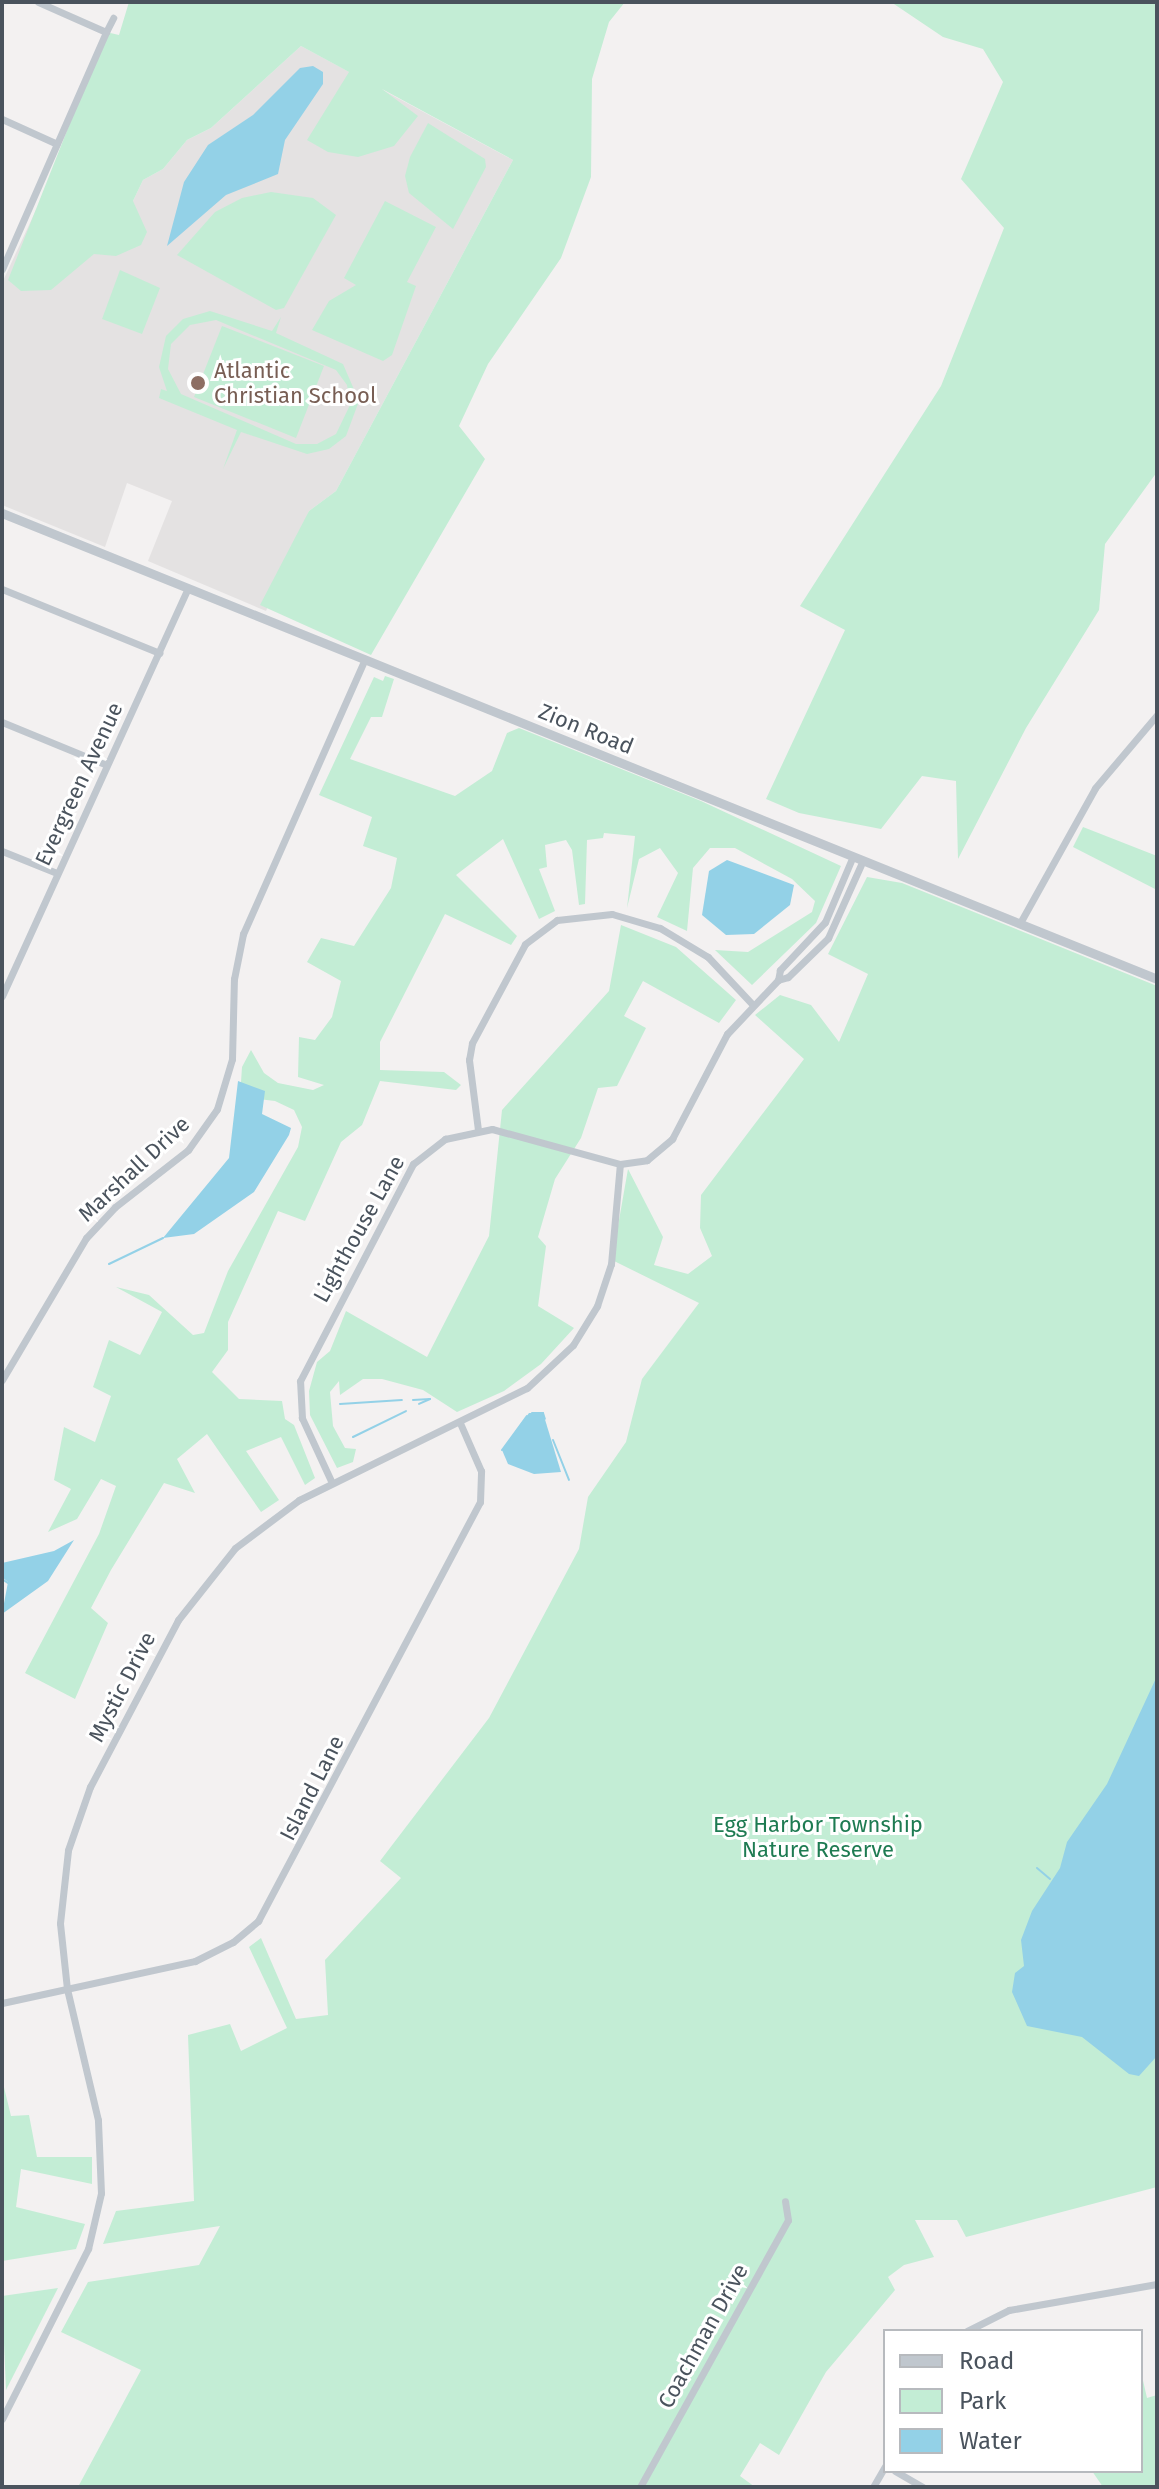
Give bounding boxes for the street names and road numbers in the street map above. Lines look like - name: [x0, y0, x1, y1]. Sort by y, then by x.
- street label: Evergreen Avenue: [30, 698, 128, 870]
- street label: Zion Road: [535, 698, 637, 760]
- street label: Marshall Drive: [73, 1111, 195, 1227]
- street label: Lighthouse Lane: [308, 1151, 410, 1307]
- street label: Mystic Drive: [83, 1627, 161, 1747]
- street label: Island Lane: [274, 1731, 350, 1845]
- street label: Coachman Drive: [652, 2259, 754, 2413]

